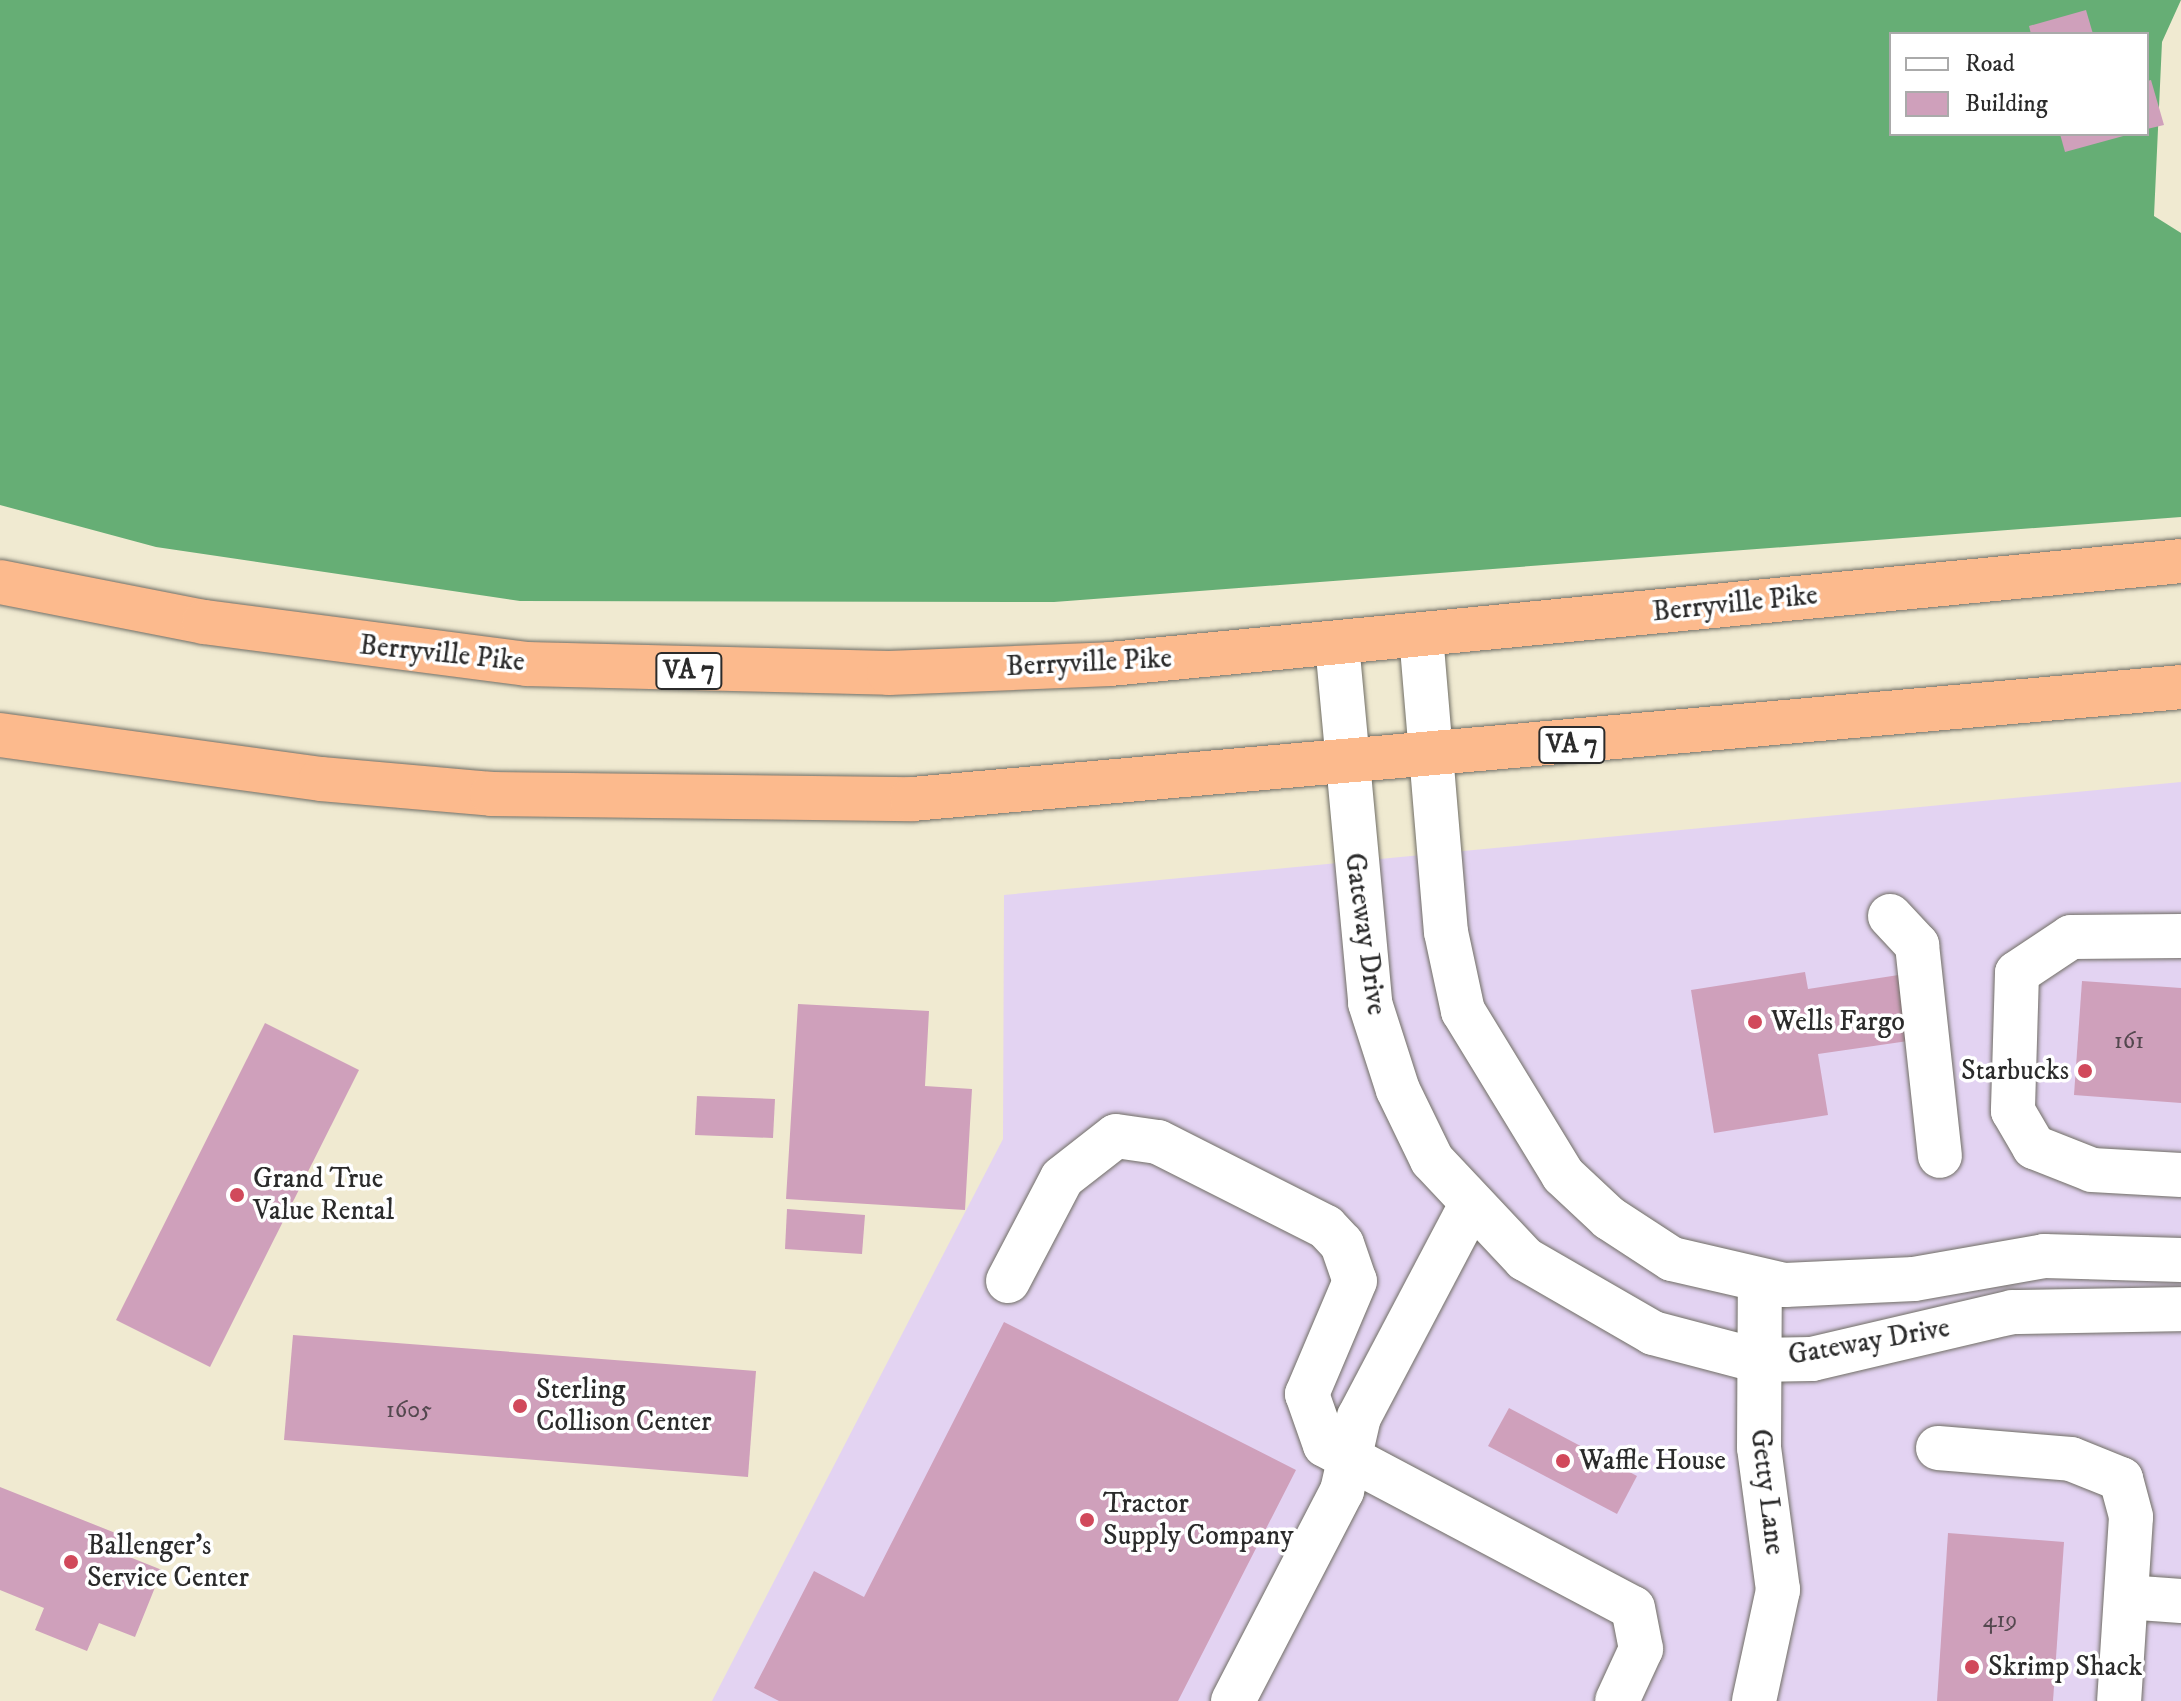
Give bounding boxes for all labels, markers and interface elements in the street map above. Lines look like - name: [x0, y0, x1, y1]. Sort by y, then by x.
- legend: [1889, 32, 2149, 136]
- text: Road: [1965, 49, 2015, 79]
- text: Building: [1965, 89, 2048, 119]
- street label: Berryville Pike: [1651, 579, 1819, 629]
- street label: Berryville Pike: [358, 629, 526, 679]
- street label: Berryville Pike: [1005, 642, 1173, 684]
- road number: VA 7: [655, 649, 723, 693]
- road number: VA 7: [1538, 723, 1606, 767]
- street label: Gateway Drive: [1337, 851, 1393, 1017]
- place label: Wells Fargo: [1771, 1005, 1905, 1039]
- marker: Wells Fargo: [1746, 1013, 1764, 1031]
- house number: 161: [2114, 1028, 2144, 1056]
- place label: Starbucks: [1961, 1054, 2069, 1088]
- marker: Starbucks: [2076, 1062, 2094, 1080]
- place label: Grand True Value Rental: [253, 1162, 394, 1228]
- marker: Grand True Value Rental: [228, 1186, 246, 1204]
- street label: Gateway Drive: [1786, 1311, 1952, 1373]
- place label: Sterling Collison Center: [536, 1373, 711, 1439]
- house number: 1605: [386, 1397, 432, 1425]
- marker: Sterling Collison Center: [511, 1397, 529, 1415]
- street label: Getty Lane: [1743, 1427, 1791, 1557]
- place label: Waffle House: [1579, 1444, 1726, 1478]
- marker: Waffle House: [1554, 1452, 1572, 1470]
- place label: Tractor Supply Company: [1103, 1487, 1293, 1553]
- marker: Tractor Supply Company: [1078, 1511, 1096, 1529]
- place label: Ballenger's Service Center: [87, 1529, 249, 1595]
- marker: Ballenger's Service Center: [62, 1553, 80, 1571]
- house number: 419: [1983, 1607, 2017, 1635]
- place label: Skrimp Shack: [1988, 1650, 2142, 1684]
- marker: Skrimp Shack: [1963, 1658, 1981, 1676]

